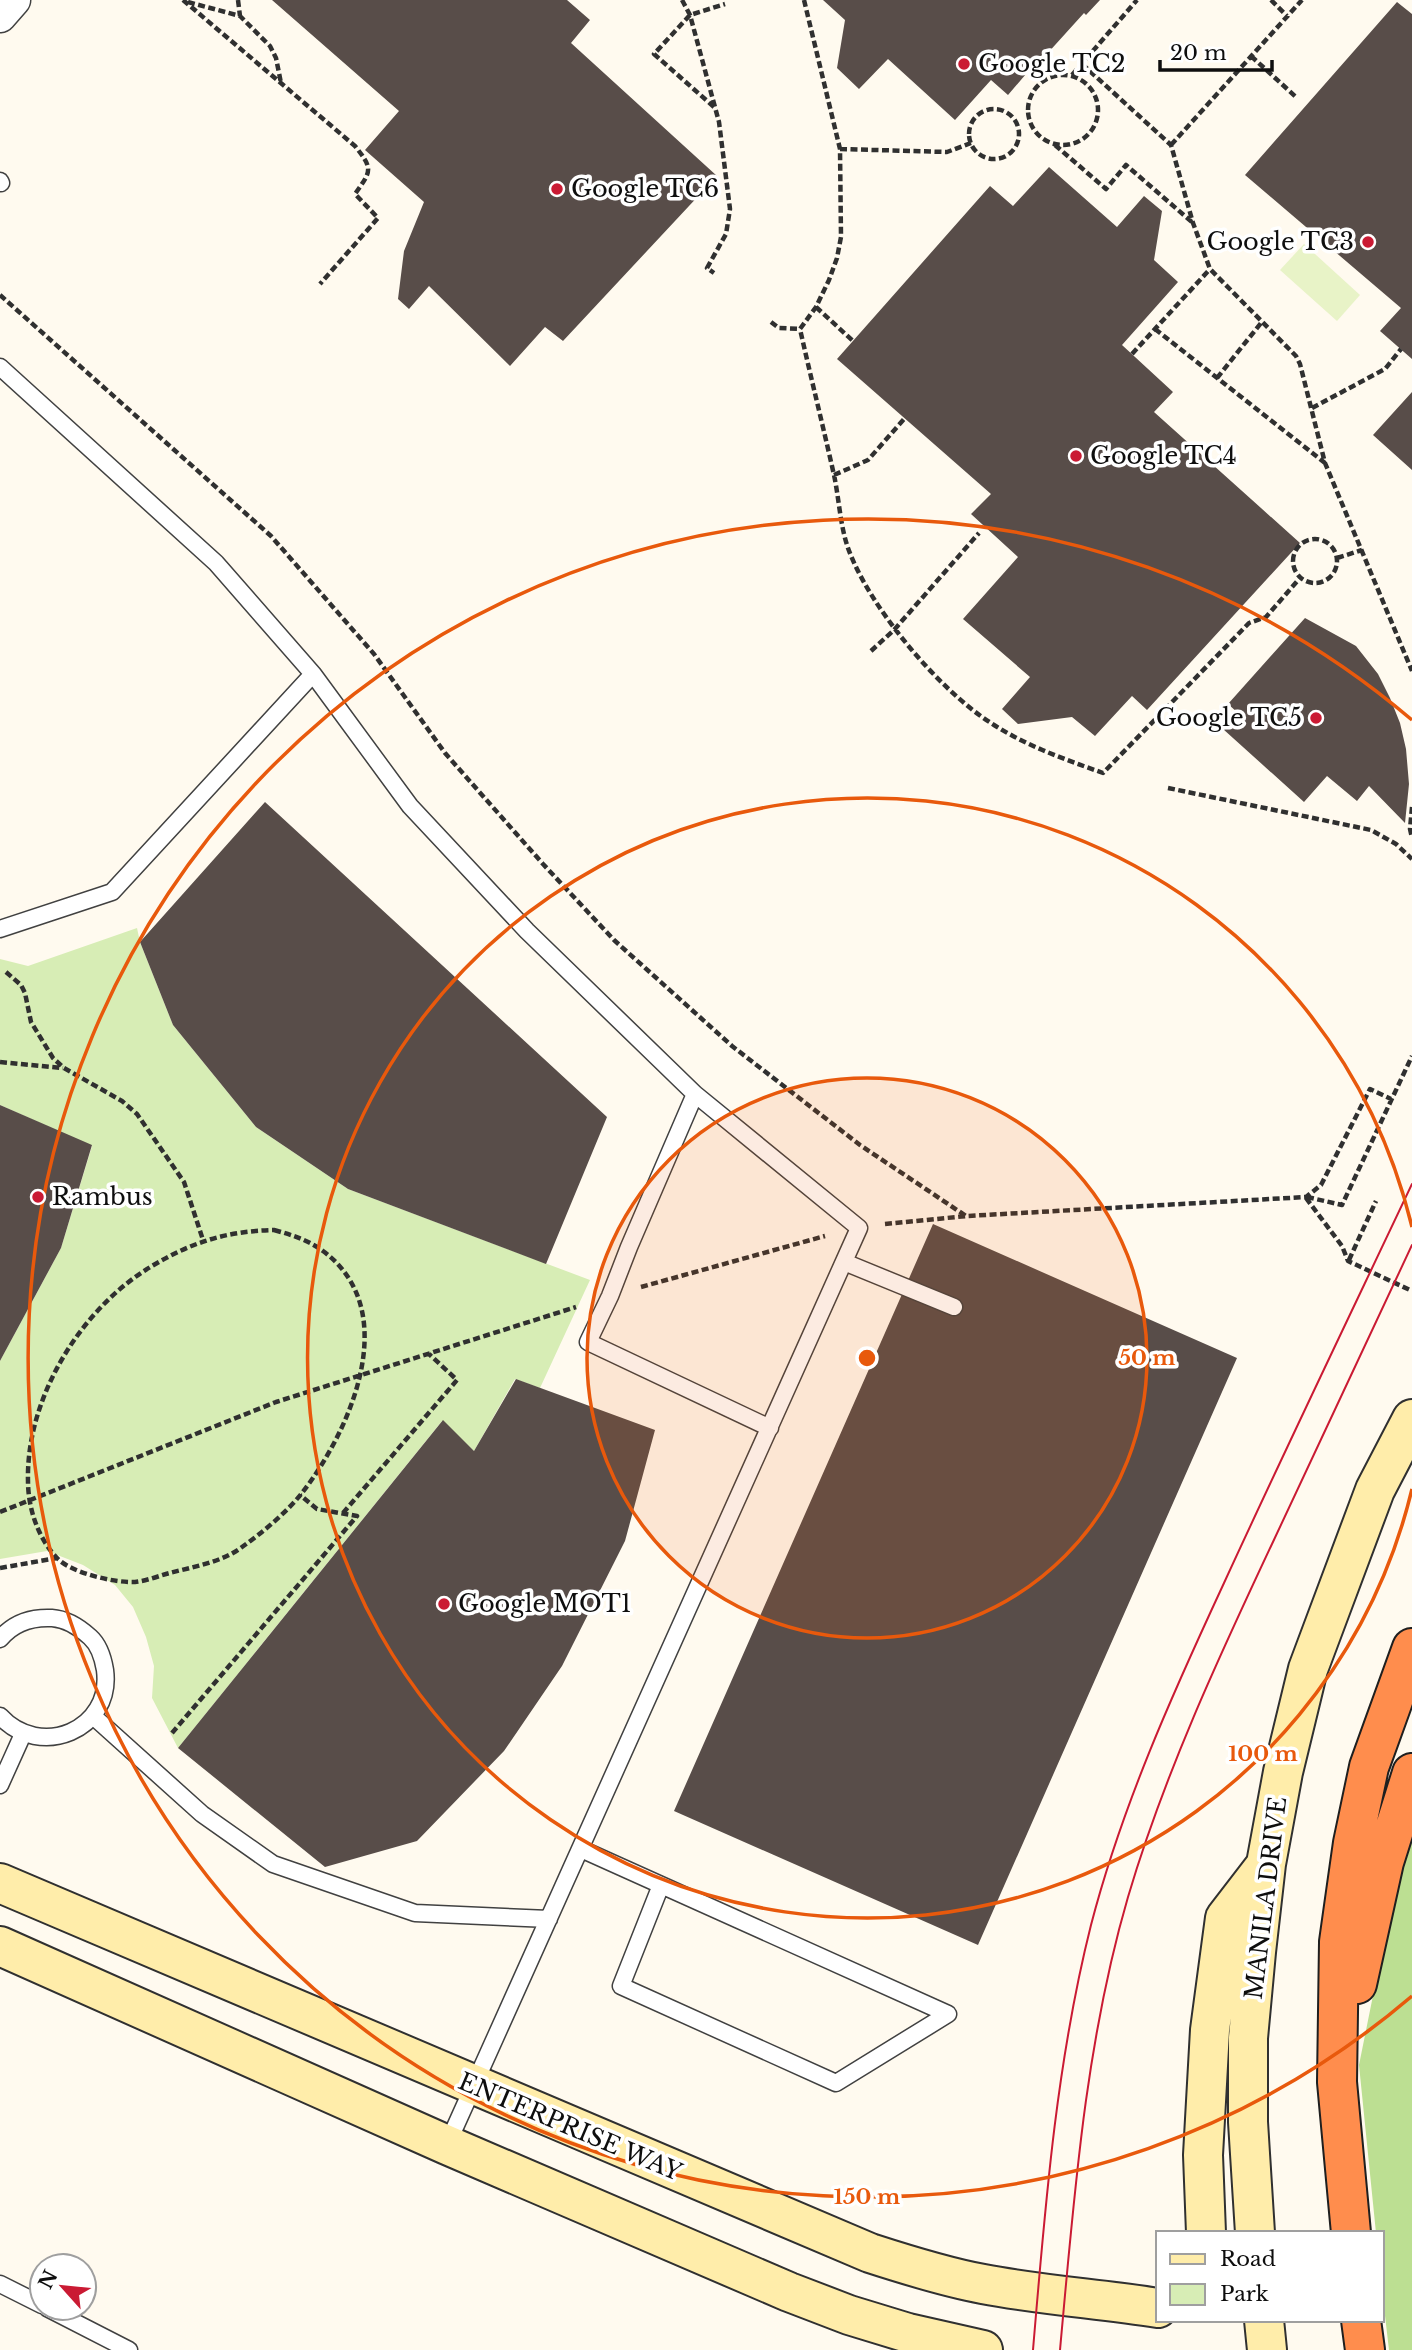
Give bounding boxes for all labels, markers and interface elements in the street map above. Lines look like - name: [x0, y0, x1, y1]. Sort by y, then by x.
- scale bar: [1160, 28, 1272, 72]
- text: 20 m: [1170, 40, 1227, 66]
- place label: Google TC2: [978, 49, 1125, 78]
- marker: Google TC2: [956, 56, 972, 72]
- place label: Google TC6: [571, 174, 719, 203]
- marker: Google TC6: [549, 181, 565, 197]
- place label: Google TC3: [1207, 227, 1354, 256]
- marker: Google TC3: [1360, 234, 1376, 250]
- place label: Google TC4: [1090, 441, 1237, 470]
- marker: Google TC4: [1068, 448, 1084, 464]
- place label: Google TC5: [1156, 703, 1302, 732]
- marker: Google TC5: [1308, 710, 1324, 726]
- place label: Rambus: [52, 1182, 153, 1211]
- marker: Rambus: [30, 1189, 46, 1205]
- text: 50 m: [1118, 1345, 1176, 1371]
- centre of rings: [855, 1346, 879, 1370]
- place label: Google MOT1: [458, 1589, 631, 1618]
- marker: Google MOT1: [436, 1596, 452, 1612]
- text: 100 m: [1228, 1741, 1298, 1767]
- street label: MANILA DRIVE: [1239, 1795, 1292, 2001]
- street label: ENTERPRISE WAY: [454, 2066, 687, 2187]
- text: 150 m: [834, 2184, 900, 2210]
- legend: [1156, 2231, 1384, 2322]
- text: Road: [1220, 2246, 1276, 2272]
- north arrow: [28, 2252, 98, 2322]
- text: N: [34, 2266, 63, 2293]
- text: Park: [1220, 2281, 1269, 2307]

